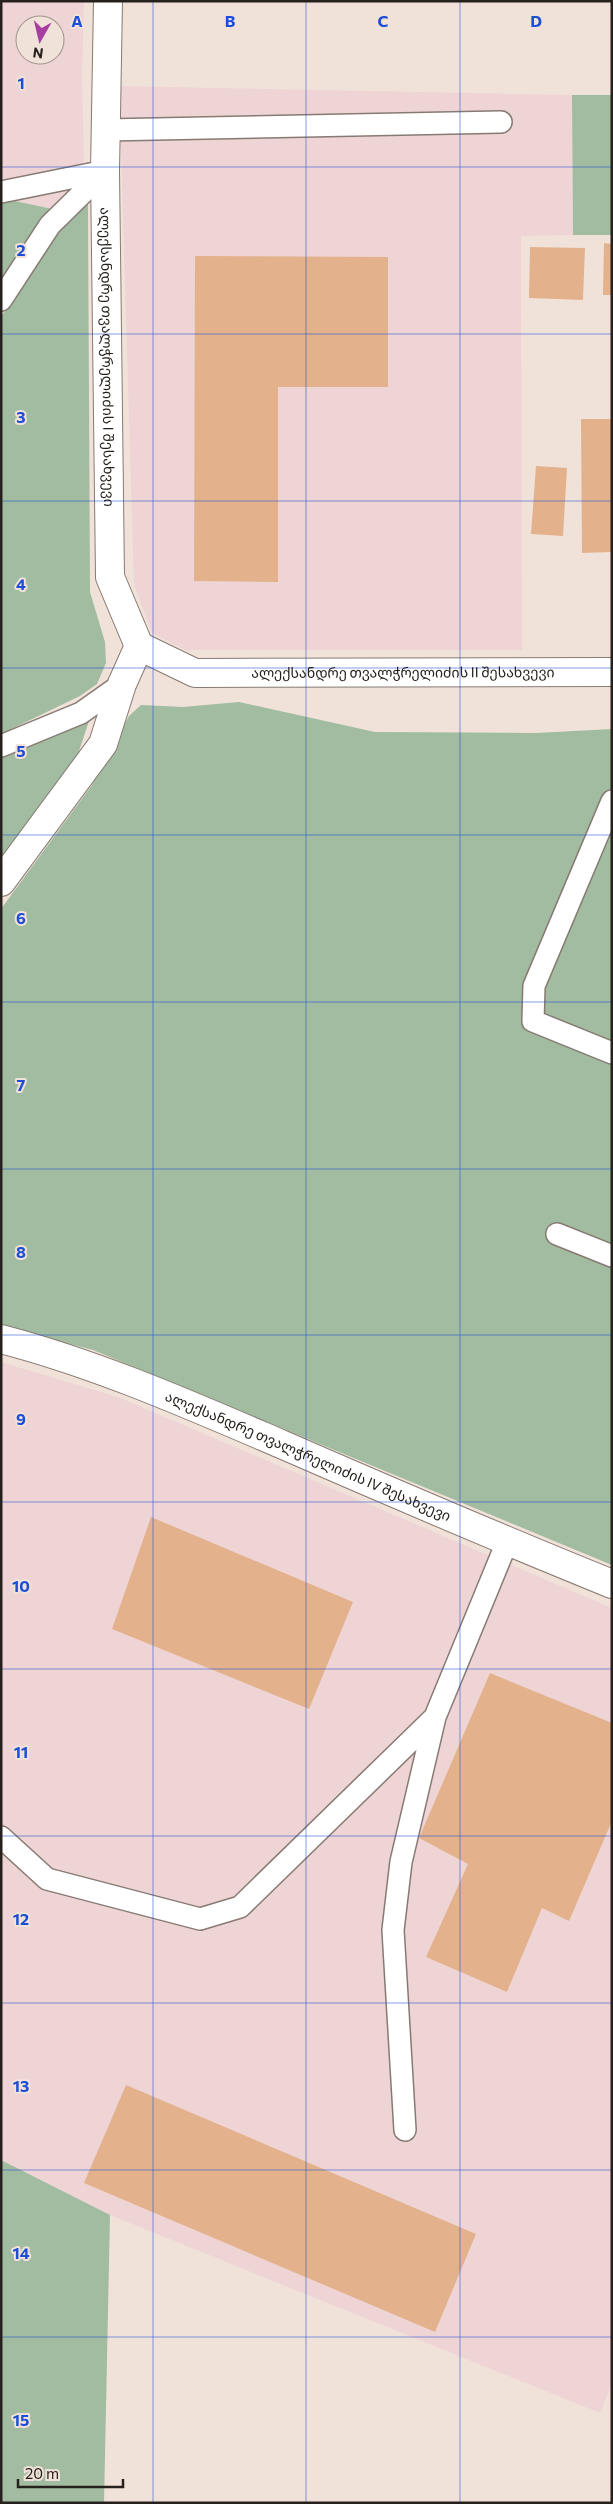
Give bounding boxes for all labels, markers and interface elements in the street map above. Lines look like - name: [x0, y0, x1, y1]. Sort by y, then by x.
- text: A: [71, 11, 83, 30]
- text: B: [225, 11, 236, 30]
- text: C: [378, 11, 389, 30]
- text: D: [530, 11, 542, 30]
- north arrow: [15, 15, 65, 65]
- text: N: [32, 44, 45, 63]
- text: 1: [17, 73, 25, 92]
- street label: ალექსანდრე თვალჭრელიძის I შესახვევი: [97, 207, 118, 507]
- text: 2: [16, 240, 26, 259]
- text: 3: [16, 407, 26, 426]
- text: 4: [16, 574, 26, 593]
- street label: ალექსანდრე თვალჭრელიძის II შესახვევი: [251, 663, 555, 682]
- text: 5: [16, 741, 26, 760]
- text: 6: [16, 908, 26, 927]
- text: 7: [17, 1075, 26, 1094]
- text: 8: [16, 1242, 26, 1261]
- street label: ალექსანდრე თვალჭრელიძის IV შესახვევი: [163, 1387, 454, 1524]
- text: 9: [16, 1409, 26, 1428]
- text: 10: [12, 1576, 30, 1595]
- text: 11: [14, 1742, 28, 1761]
- text: 12: [13, 1909, 29, 1928]
- text: 13: [13, 2076, 29, 2095]
- text: 14: [12, 2243, 30, 2262]
- text: 15: [13, 2410, 29, 2429]
- scale bar: [18, 2456, 122, 2488]
- text: 20 m: [25, 2464, 59, 2482]

